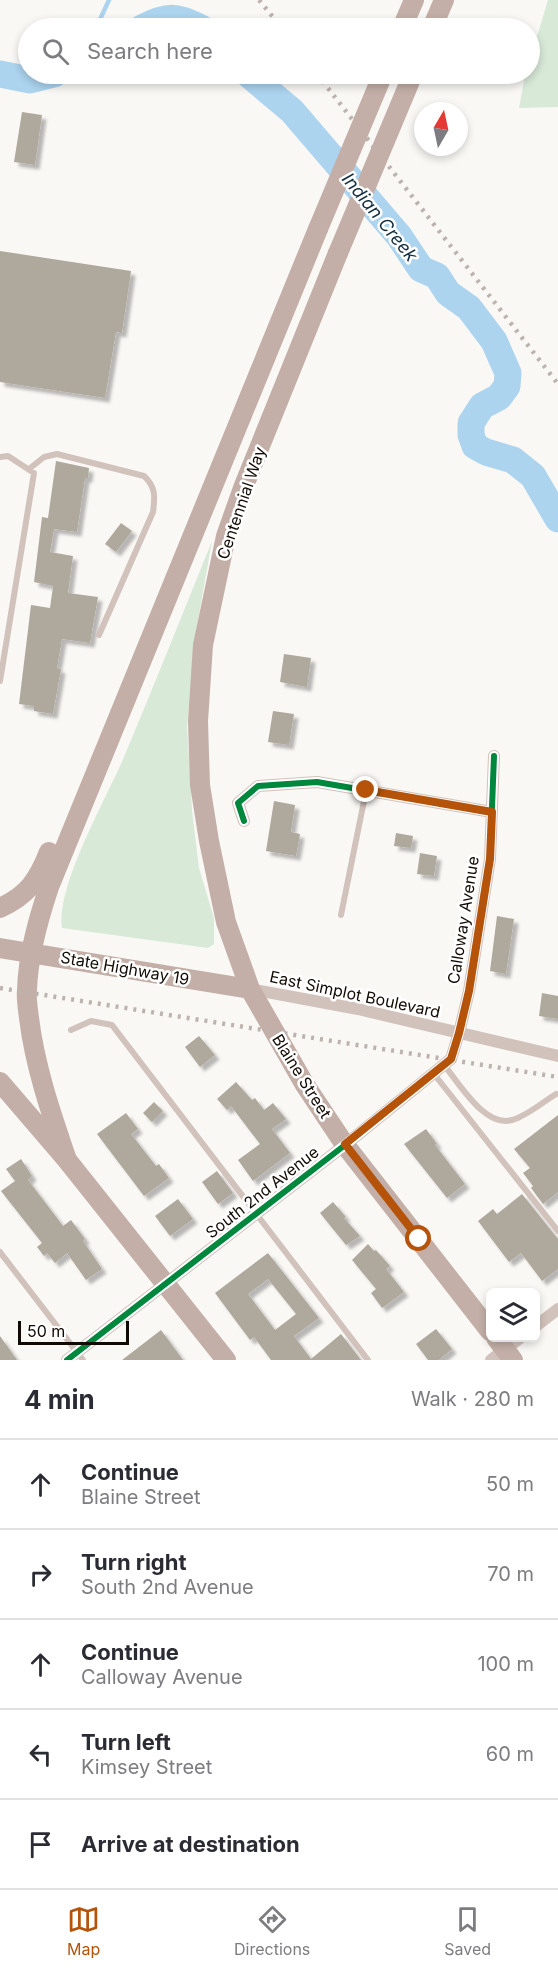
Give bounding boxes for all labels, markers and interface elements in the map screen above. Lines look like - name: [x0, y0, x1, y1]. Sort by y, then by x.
- search box: [18, 18, 540, 84]
- icon: search: [39, 35, 72, 68]
- text: Search here: [87, 38, 213, 64]
- north arrow: [414, 102, 468, 156]
- water label: Indian Creek: [338, 168, 423, 266]
- street label: Centennial Way: [212, 444, 270, 562]
- route end: [352, 776, 378, 802]
- street label: Calloway Avenue: [443, 855, 483, 985]
- street label: State Highway 19: [59, 947, 191, 989]
- street label: East Simplot Boulevard: [268, 966, 442, 1022]
- street label: Blaine Street: [268, 1030, 336, 1122]
- street label: South 2nd Avenue: [201, 1142, 323, 1242]
- route start: [405, 1225, 431, 1251]
- map controls: [486, 1288, 540, 1342]
- button: layers: [486, 1288, 540, 1342]
- scale bar: [18, 1318, 129, 1346]
- text: 50 m: [27, 1321, 65, 1341]
- text: 4 min: [24, 1384, 95, 1415]
- text: Walk · 280 m: [411, 1387, 534, 1411]
- text: Continue: [81, 1459, 179, 1485]
- icon: ahead: [24, 1468, 57, 1501]
- text: 50 m: [486, 1472, 534, 1496]
- text: Blaine Street: [81, 1485, 201, 1509]
- text: Turn right: [81, 1549, 187, 1575]
- icon: right: [24, 1558, 57, 1591]
- text: 70 m: [487, 1562, 534, 1586]
- text: South 2nd Avenue: [81, 1575, 254, 1599]
- text: Continue: [81, 1639, 179, 1665]
- icon: ahead: [24, 1648, 57, 1681]
- text: 100 m: [477, 1652, 534, 1676]
- text: Calloway Avenue: [81, 1665, 243, 1689]
- text: Turn left: [81, 1729, 171, 1755]
- icon: left: [24, 1738, 57, 1771]
- text: 60 m: [486, 1742, 534, 1766]
- text: Kimsey Street: [81, 1755, 212, 1779]
- icon: arrive: [24, 1828, 57, 1861]
- text: Arrive at destination: [81, 1831, 300, 1857]
- tab: Map: [67, 1903, 100, 1959]
- tab: Directions: [234, 1903, 310, 1959]
- tab: Saved: [444, 1903, 491, 1959]

